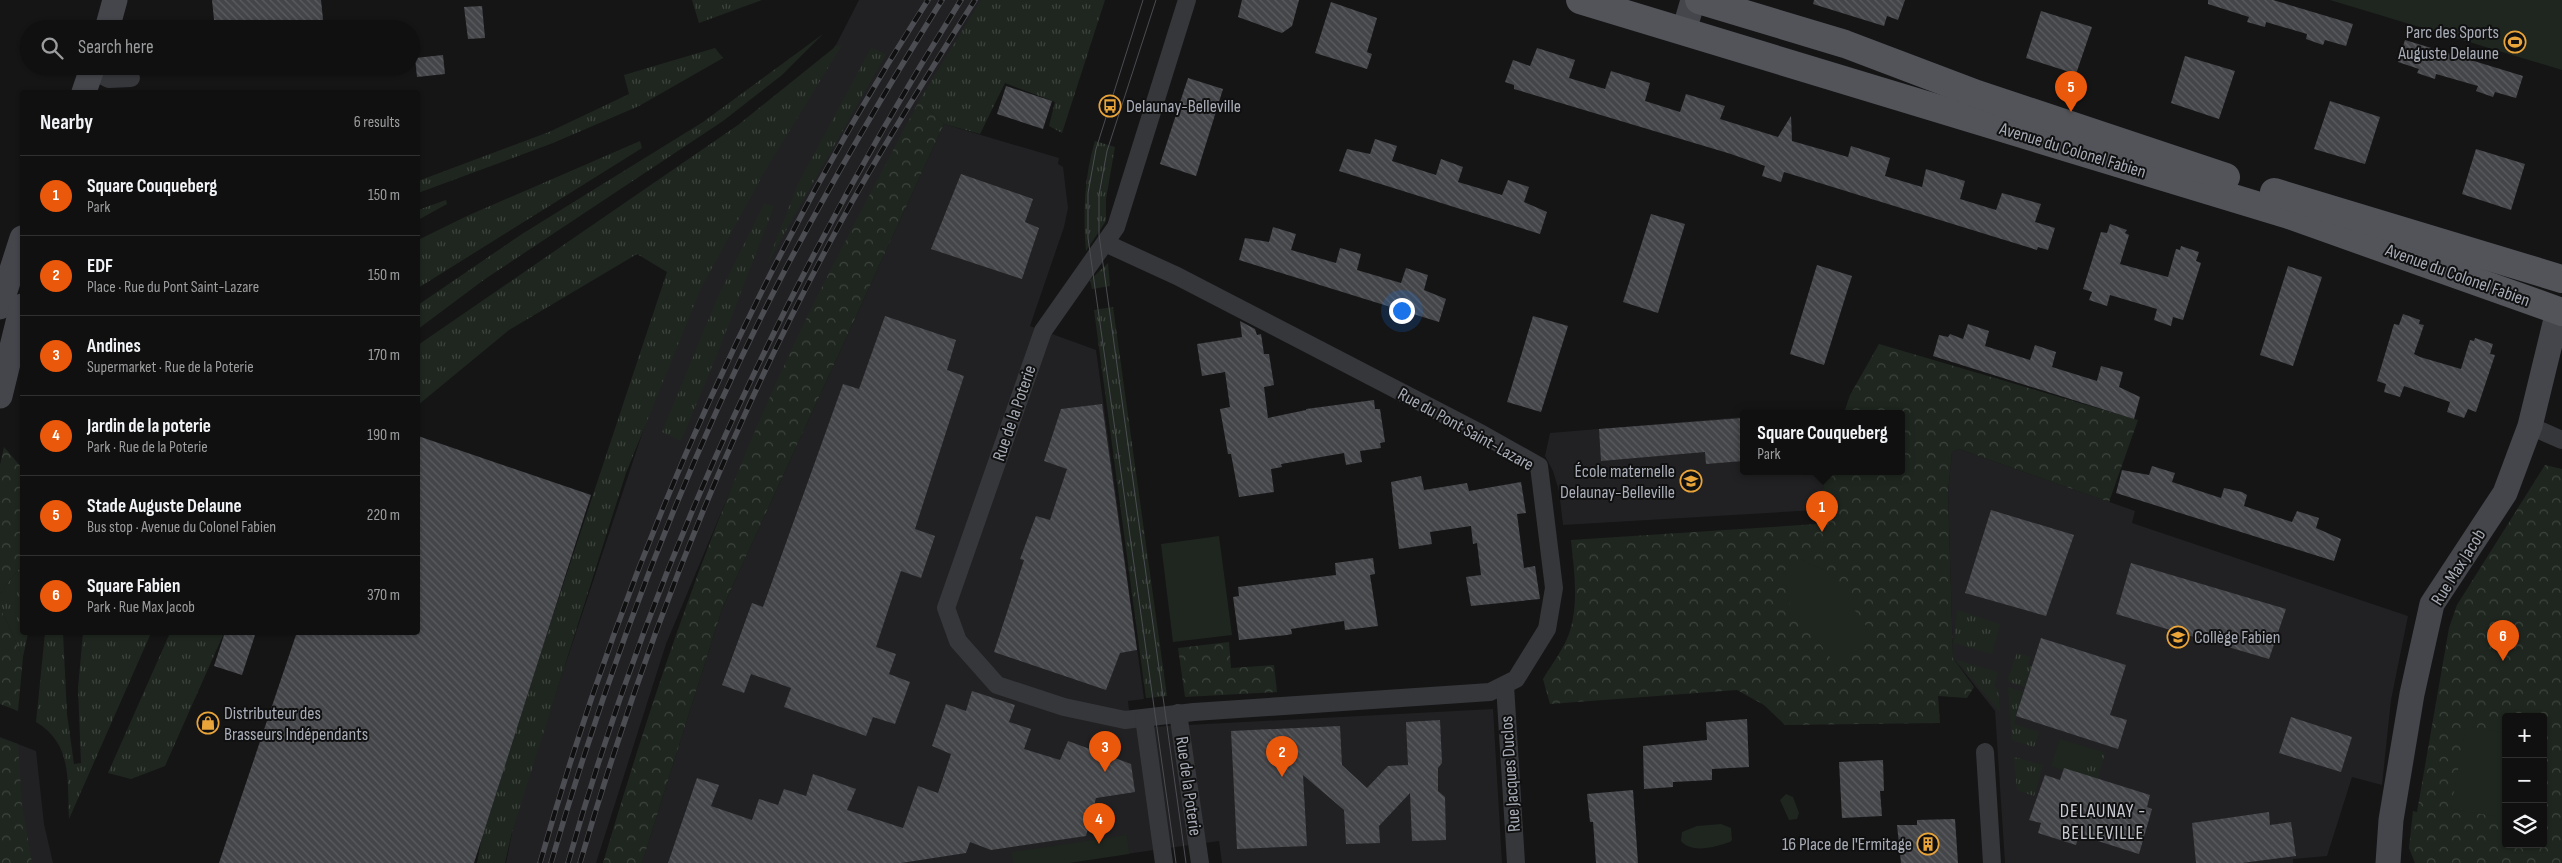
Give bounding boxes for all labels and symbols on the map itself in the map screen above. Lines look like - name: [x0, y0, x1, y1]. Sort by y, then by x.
- place label: Parc des Sports Auguste Delaune: [2397, 22, 2499, 64]
- sports icon: Parc des Sports Auguste Delaune: [2503, 30, 2527, 54]
- pin: 5: [2055, 71, 2087, 112]
- bus stop icon: Delaunay-Belleville: [1098, 94, 1122, 118]
- place label: Delaunay-Belleville: [1126, 96, 1241, 117]
- street label: Avenue du Colonel Fabien: [1996, 118, 2149, 183]
- street label: Avenue du Colonel Fabien: [2382, 239, 2533, 311]
- your location: [1389, 298, 1415, 324]
- street label: Rue de la Poterie: [988, 362, 1041, 464]
- street label: Rue du Pont Saint-Lazare: [1394, 383, 1537, 475]
- place label: École maternelle Delaunay-Belleville: [1560, 461, 1675, 503]
- school or university icon: École maternelle Delaunay-Belleville: [1679, 469, 1703, 493]
- pin: 1: [1806, 491, 1838, 532]
- street label: Rue Max Jacob: [2427, 525, 2490, 609]
- pin: 6: [2487, 620, 2519, 661]
- school or university icon: Collège Fabien: [2166, 625, 2190, 649]
- place label: Collège Fabien: [2194, 627, 2280, 648]
- place label: Distributeur des Brasseurs Indépendants: [224, 703, 368, 745]
- shop icon: Distributeur des Brasseurs Indépendants: [196, 711, 220, 735]
- street label: Rue Jacques Duclos: [1496, 715, 1525, 833]
- pin: 3: [1089, 731, 1121, 772]
- street label: Rue de la Poterie: [1171, 735, 1206, 837]
- pin: 2: [1266, 736, 1298, 777]
- district label: DELAUNAY - BELLEVILLE: [2060, 800, 2146, 845]
- pin: 4: [1083, 803, 1115, 844]
- building icon: 16 Place de l'Ermitage: [1916, 832, 1940, 856]
- place label: 16 Place de l'Ermitage: [1782, 834, 1912, 855]

